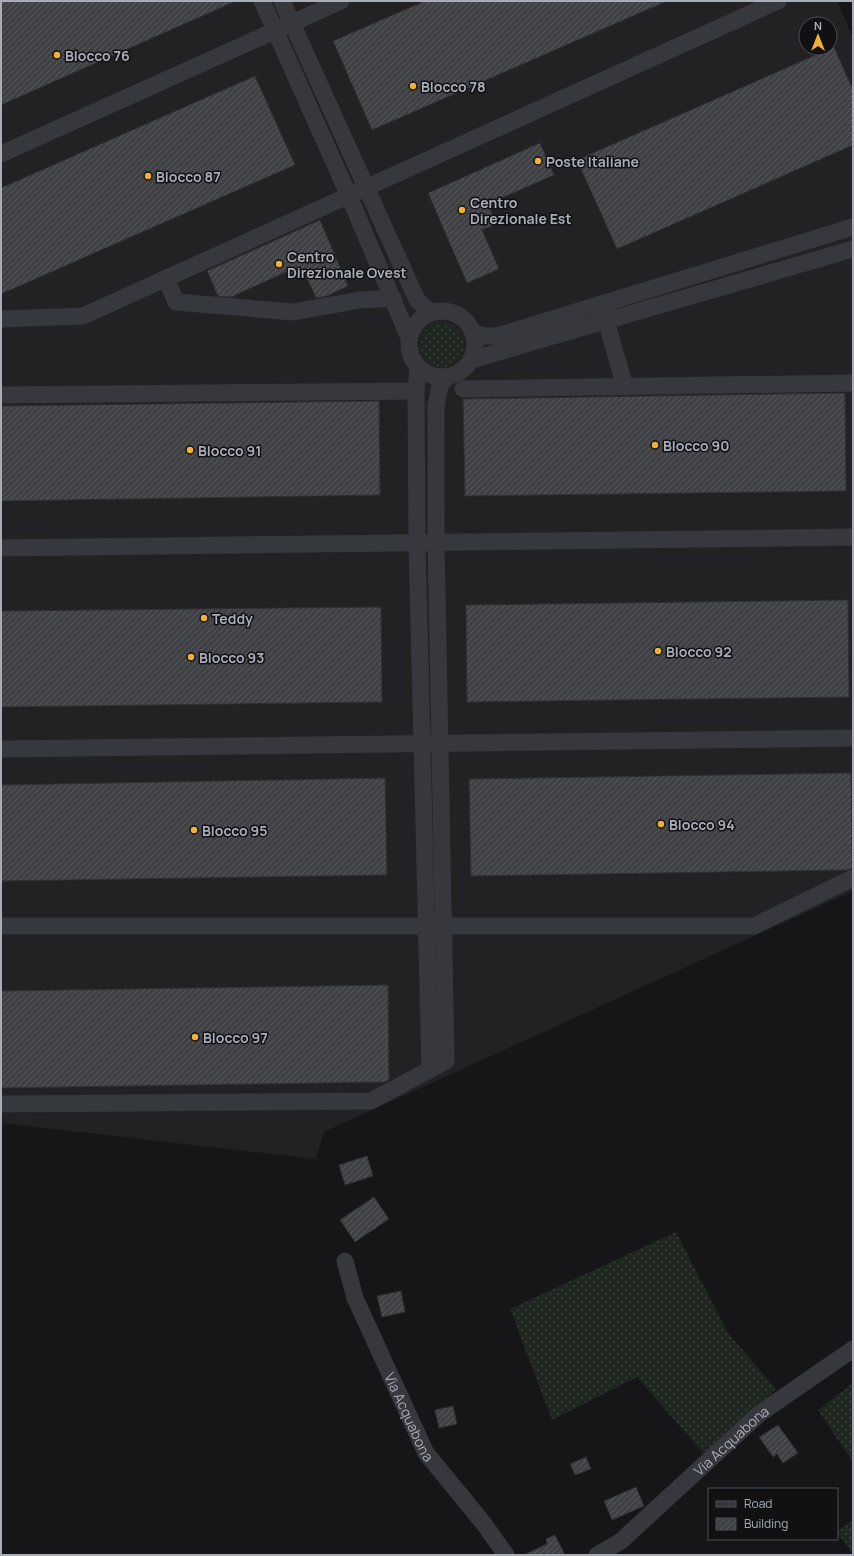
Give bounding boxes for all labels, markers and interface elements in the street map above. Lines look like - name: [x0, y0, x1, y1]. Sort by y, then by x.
- north arrow: [798, 16, 838, 56]
- text: N: [814, 18, 822, 33]
- place label: Blocco 76: [65, 46, 130, 65]
- marker: Blocco 76: [52, 50, 62, 60]
- place label: Blocco 78: [421, 77, 486, 96]
- marker: Blocco 78: [408, 81, 418, 91]
- place label: Poste Italiane: [546, 152, 639, 171]
- marker: Poste Italiane: [533, 156, 543, 166]
- place label: Blocco 87: [156, 167, 221, 186]
- marker: Blocco 87: [143, 171, 153, 181]
- place label: Centro Direzionale Est: [470, 193, 571, 228]
- marker: Centro Direzionale Est: [457, 205, 467, 215]
- place label: Centro Direzionale Ovest: [287, 247, 407, 282]
- marker: Centro Direzionale Ovest: [274, 259, 284, 269]
- place label: Blocco 90: [663, 436, 729, 455]
- marker: Blocco 90: [650, 440, 660, 450]
- place label: Blocco 91: [198, 441, 261, 460]
- marker: Blocco 91: [185, 445, 195, 455]
- place label: Teddy: [212, 609, 253, 628]
- marker: Teddy: [199, 613, 209, 623]
- place label: Blocco 92: [666, 642, 732, 661]
- marker: Blocco 92: [653, 646, 663, 656]
- place label: Blocco 93: [199, 648, 264, 667]
- marker: Blocco 93: [186, 652, 196, 662]
- place label: Blocco 94: [669, 815, 735, 834]
- marker: Blocco 94: [656, 819, 666, 829]
- place label: Blocco 95: [202, 821, 267, 840]
- marker: Blocco 95: [189, 825, 199, 835]
- place label: Blocco 97: [203, 1028, 268, 1047]
- marker: Blocco 97: [190, 1032, 200, 1042]
- street label: Via Acquabona: [381, 1369, 438, 1465]
- street label: Via Acquabona: [689, 1401, 772, 1479]
- legend: [708, 1488, 838, 1540]
- text: Road: [744, 1495, 772, 1512]
- text: Building: [744, 1515, 788, 1532]

